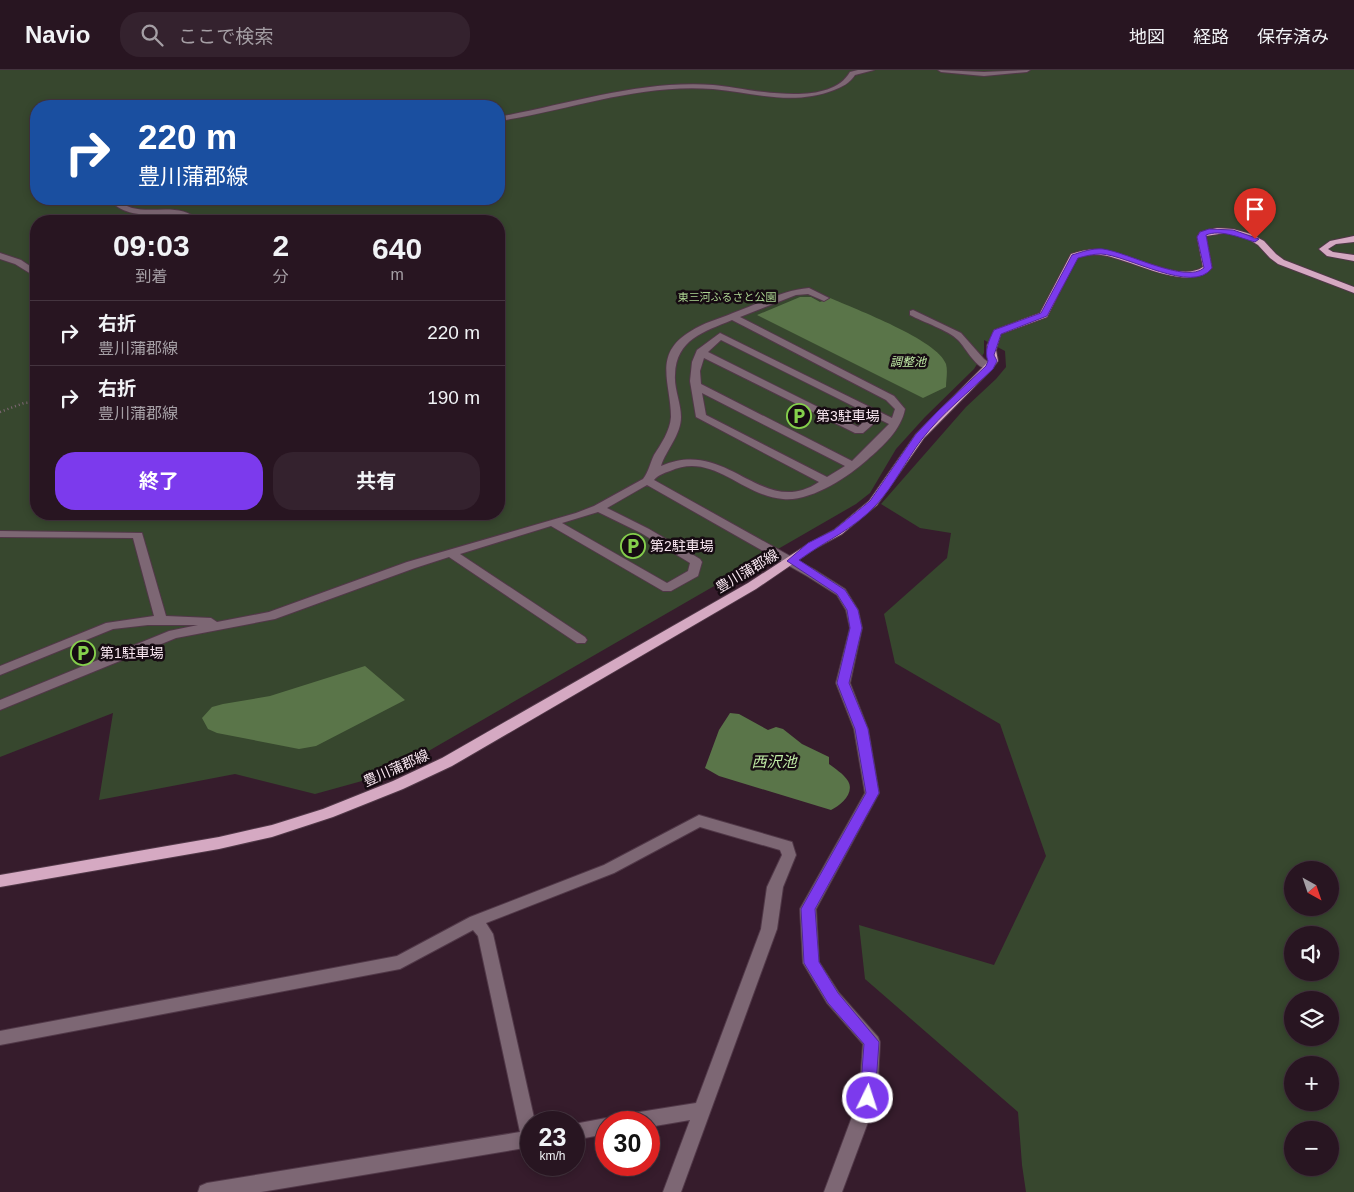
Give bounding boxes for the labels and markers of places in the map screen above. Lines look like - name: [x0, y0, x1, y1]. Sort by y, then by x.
- pin: [1234, 188, 1276, 239]
- parking icon: 第3駐車場: [786, 403, 812, 429]
- place label: 第3駐車場: [816, 408, 880, 424]
- parking icon: 第2駐車場: [620, 533, 646, 559]
- place label: 第2駐車場: [650, 538, 714, 554]
- parking icon: 第1駐車場: [70, 640, 96, 666]
- place label: 第1駐車場: [100, 645, 164, 661]

